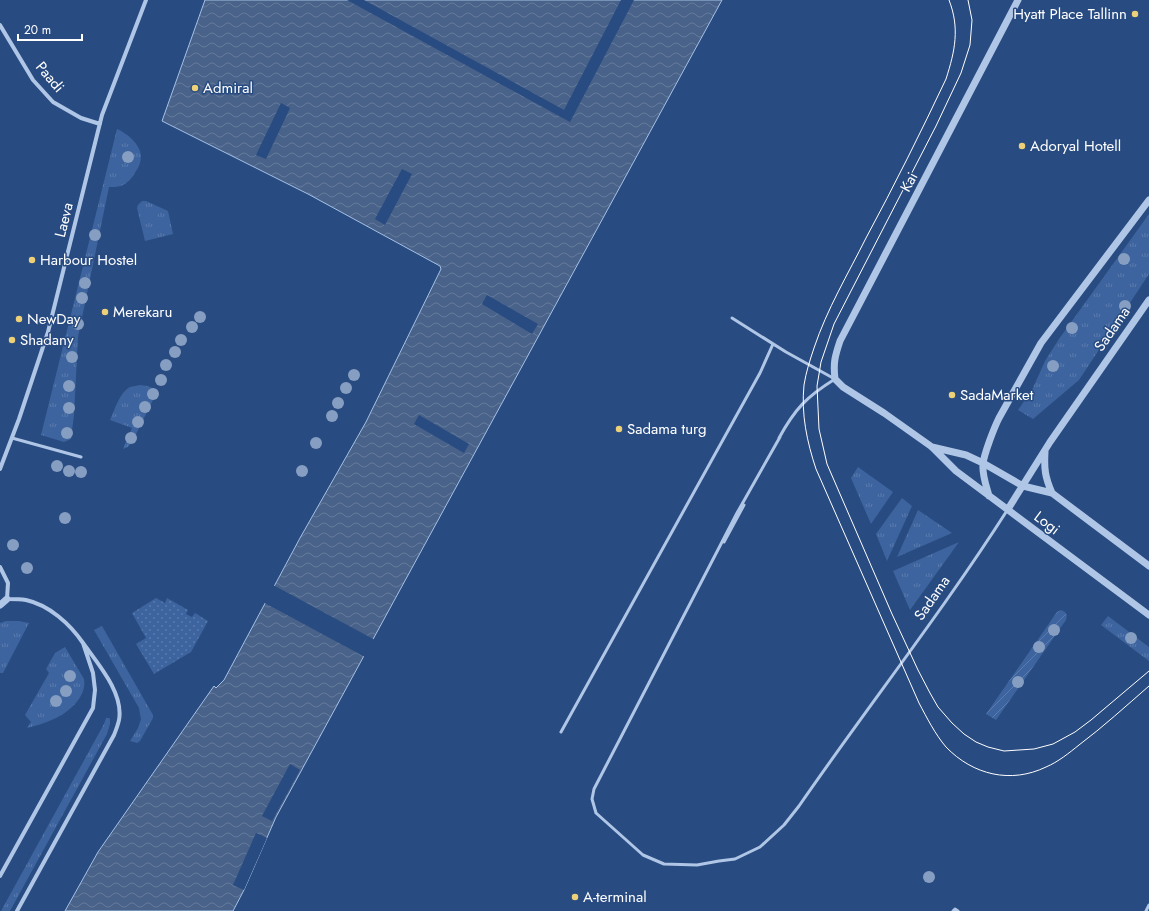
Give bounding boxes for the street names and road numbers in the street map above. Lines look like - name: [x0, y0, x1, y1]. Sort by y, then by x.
- street label: Paadi: [30, 57, 70, 97]
- street label: Kai: [895, 168, 923, 196]
- street label: Laeva: [49, 200, 79, 240]
- street label: Sadama: [1089, 302, 1135, 356]
- street label: Logi: [1029, 506, 1065, 540]
- street label: Sadama: [909, 571, 955, 625]

